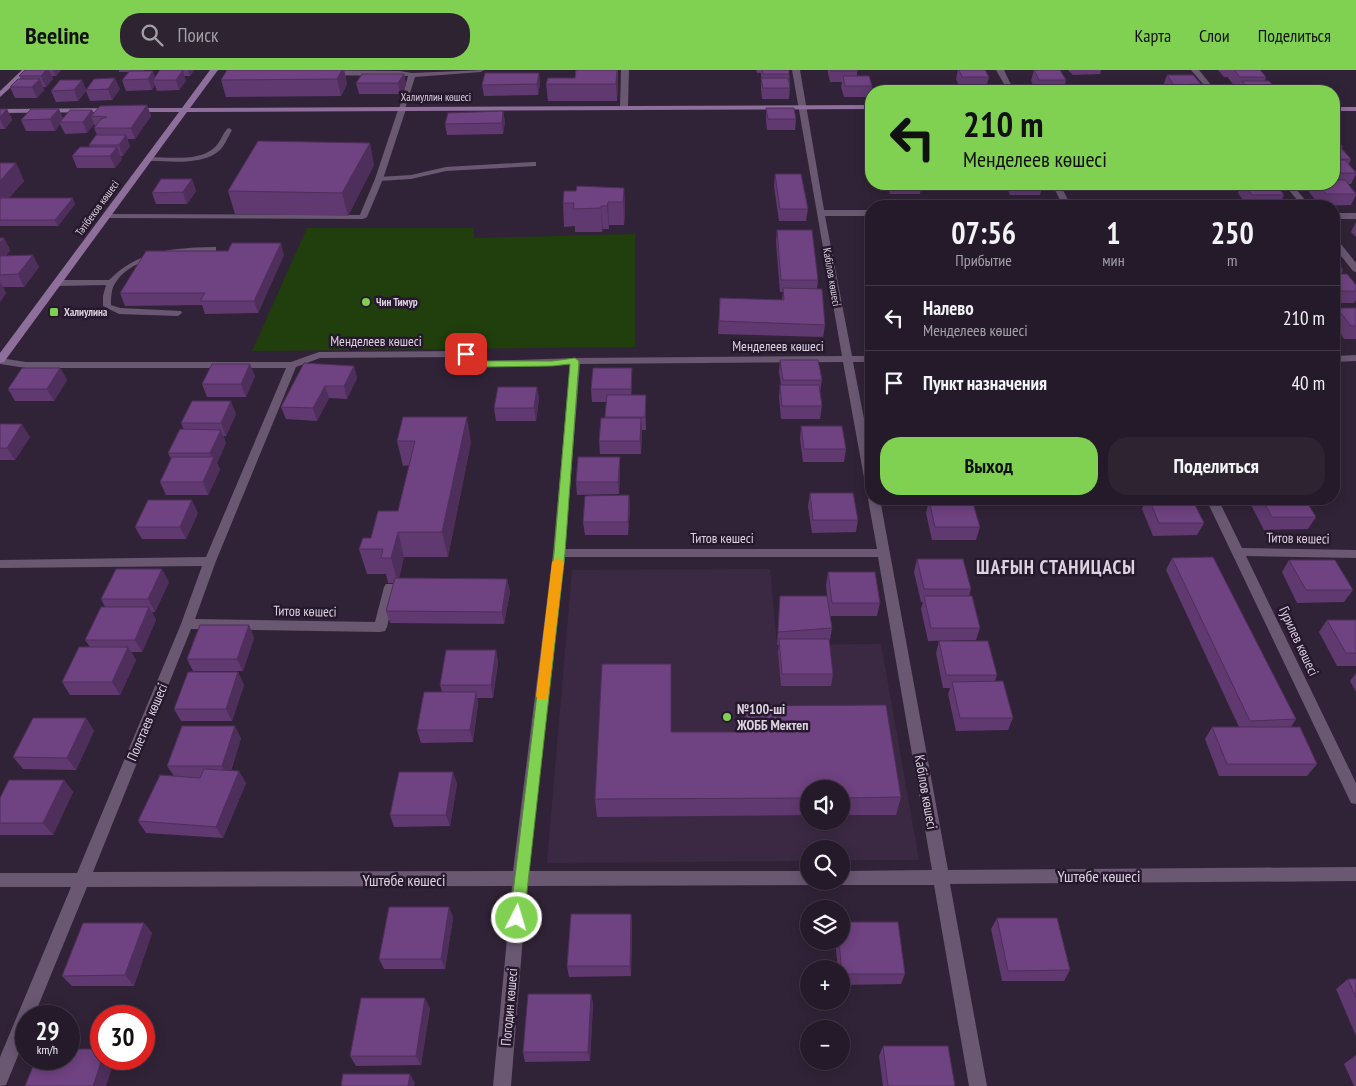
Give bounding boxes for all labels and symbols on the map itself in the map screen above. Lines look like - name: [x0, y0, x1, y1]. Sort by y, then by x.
- street label: Халиуллин көшесі: [401, 90, 471, 104]
- street label: Тәтібеков көшесі: [72, 177, 122, 239]
- street label: Кабілов көшесі: [820, 247, 844, 307]
- place label: Чин Тимур: [376, 295, 418, 309]
- marker: Чин Тимур: [360, 296, 372, 308]
- place label: Халиулина: [64, 305, 108, 319]
- marker: Халиулина: [48, 306, 60, 318]
- street label: Менделеев көшесі: [330, 332, 422, 350]
- pin: [445, 333, 487, 375]
- street label: Менделеев көшесі: [732, 337, 824, 355]
- street label: Титов көшесі: [1266, 528, 1330, 548]
- street label: Титов көшесі: [690, 529, 754, 547]
- district label: ШАҒЫН СТАНИЦАСЫ: [976, 555, 1136, 579]
- street label: Титов көшесі: [273, 601, 337, 621]
- street label: Гурилев көшесі: [1275, 603, 1323, 679]
- street label: Полетаев көшесі: [123, 680, 171, 764]
- place label: №100-ші ЖОББ Мектеп: [736, 700, 808, 734]
- marker: №100-ші ЖОББ Мектеп: [721, 711, 733, 723]
- street label: Кабілов көшесі: [911, 753, 941, 831]
- street label: Үштөбе көшесі: [1057, 866, 1141, 886]
- street label: Үштөбе көшесі: [362, 870, 446, 890]
- position arrow: [490, 891, 542, 943]
- street label: Погодин көшесі: [497, 967, 521, 1047]
- speed limit sign: 30: [90, 1005, 155, 1070]

